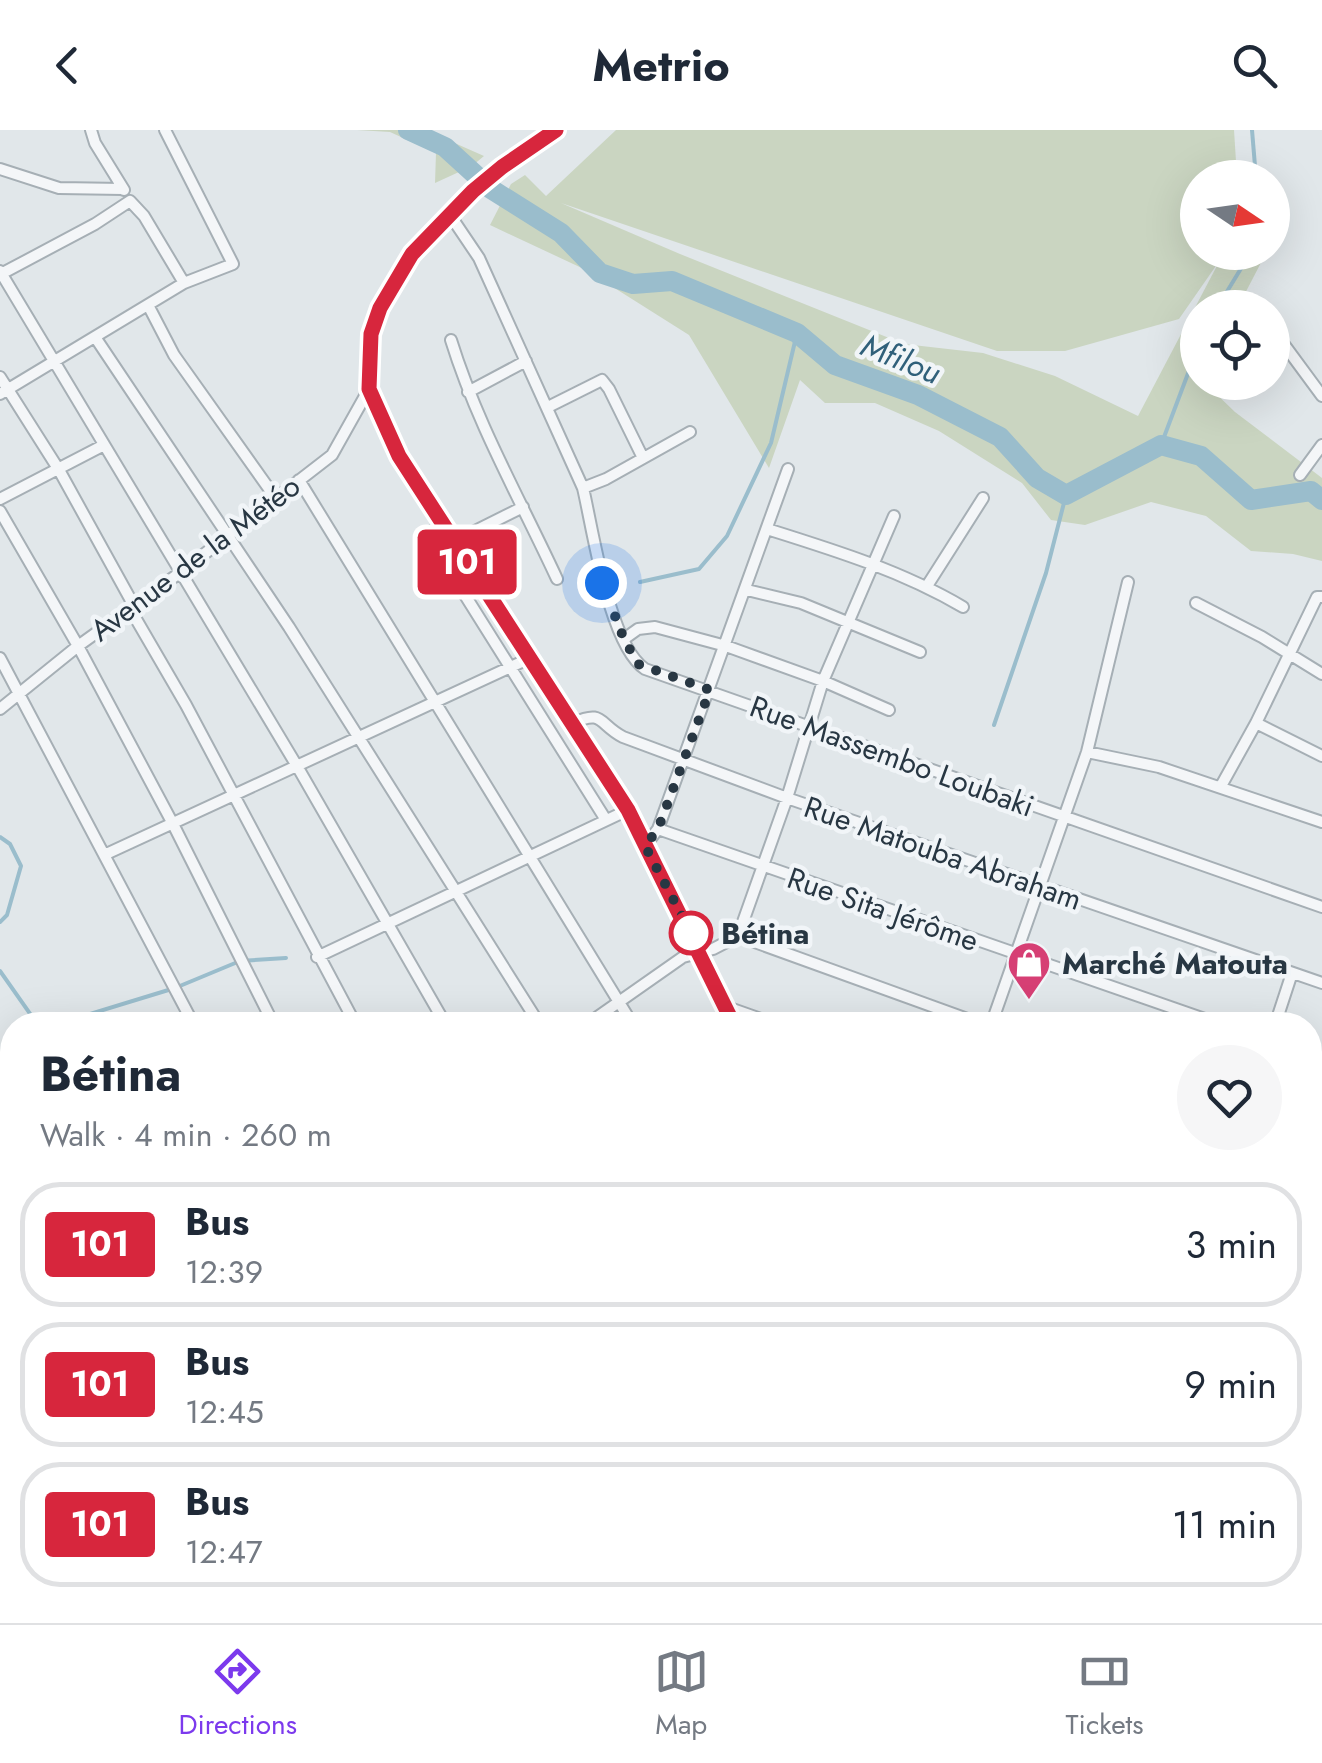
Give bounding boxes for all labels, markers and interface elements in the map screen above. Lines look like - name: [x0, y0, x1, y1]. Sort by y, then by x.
- text: Metrio: [592, 33, 730, 98]
- icon: back: [40, 38, 95, 93]
- icon: search: [1227, 38, 1282, 93]
- north arrow: [1180, 160, 1290, 270]
- map controls: [1180, 160, 1290, 400]
- button: locate: [1180, 290, 1290, 400]
- water label: Mfilou: [854, 322, 948, 396]
- street label: Avenue de la Météo: [81, 465, 309, 651]
- line badge: 101: [410, 530, 524, 594]
- text: 101: [438, 537, 496, 587]
- your location: [577, 558, 627, 608]
- street label: Rue Massembo Loubaki: [744, 685, 1040, 827]
- street label: Rue Matouba Abraham: [799, 785, 1087, 921]
- street label: Rue Sita Jérôme: [782, 856, 984, 962]
- marker: Bétina: [670, 912, 712, 954]
- place label: Bétina: [721, 912, 809, 955]
- shop icon: Marché Matouta: [1006, 940, 1052, 1001]
- place label: Marché Matouta: [1062, 942, 1288, 985]
- text: Bétina: [40, 1040, 181, 1109]
- button: heart: [1177, 1045, 1282, 1150]
- text: Walk · 4 min · 260 m: [40, 1112, 332, 1158]
- text: Bus: [185, 1194, 249, 1249]
- text: 3 min: [1185, 1217, 1277, 1272]
- text: 101: [71, 1219, 129, 1269]
- text: 12:39: [185, 1249, 263, 1295]
- text: Bus: [185, 1334, 249, 1389]
- text: 9 min: [1184, 1357, 1277, 1412]
- text: 101: [71, 1359, 129, 1409]
- text: 12:45: [185, 1389, 264, 1435]
- text: Bus: [185, 1474, 249, 1529]
- text: 11 min: [1172, 1497, 1277, 1552]
- text: 101: [71, 1499, 129, 1549]
- text: 12:47: [185, 1529, 263, 1575]
- tab: Directions: [178, 1644, 297, 1745]
- tab: Map: [654, 1644, 709, 1745]
- tab: Tickets: [1066, 1644, 1144, 1745]

